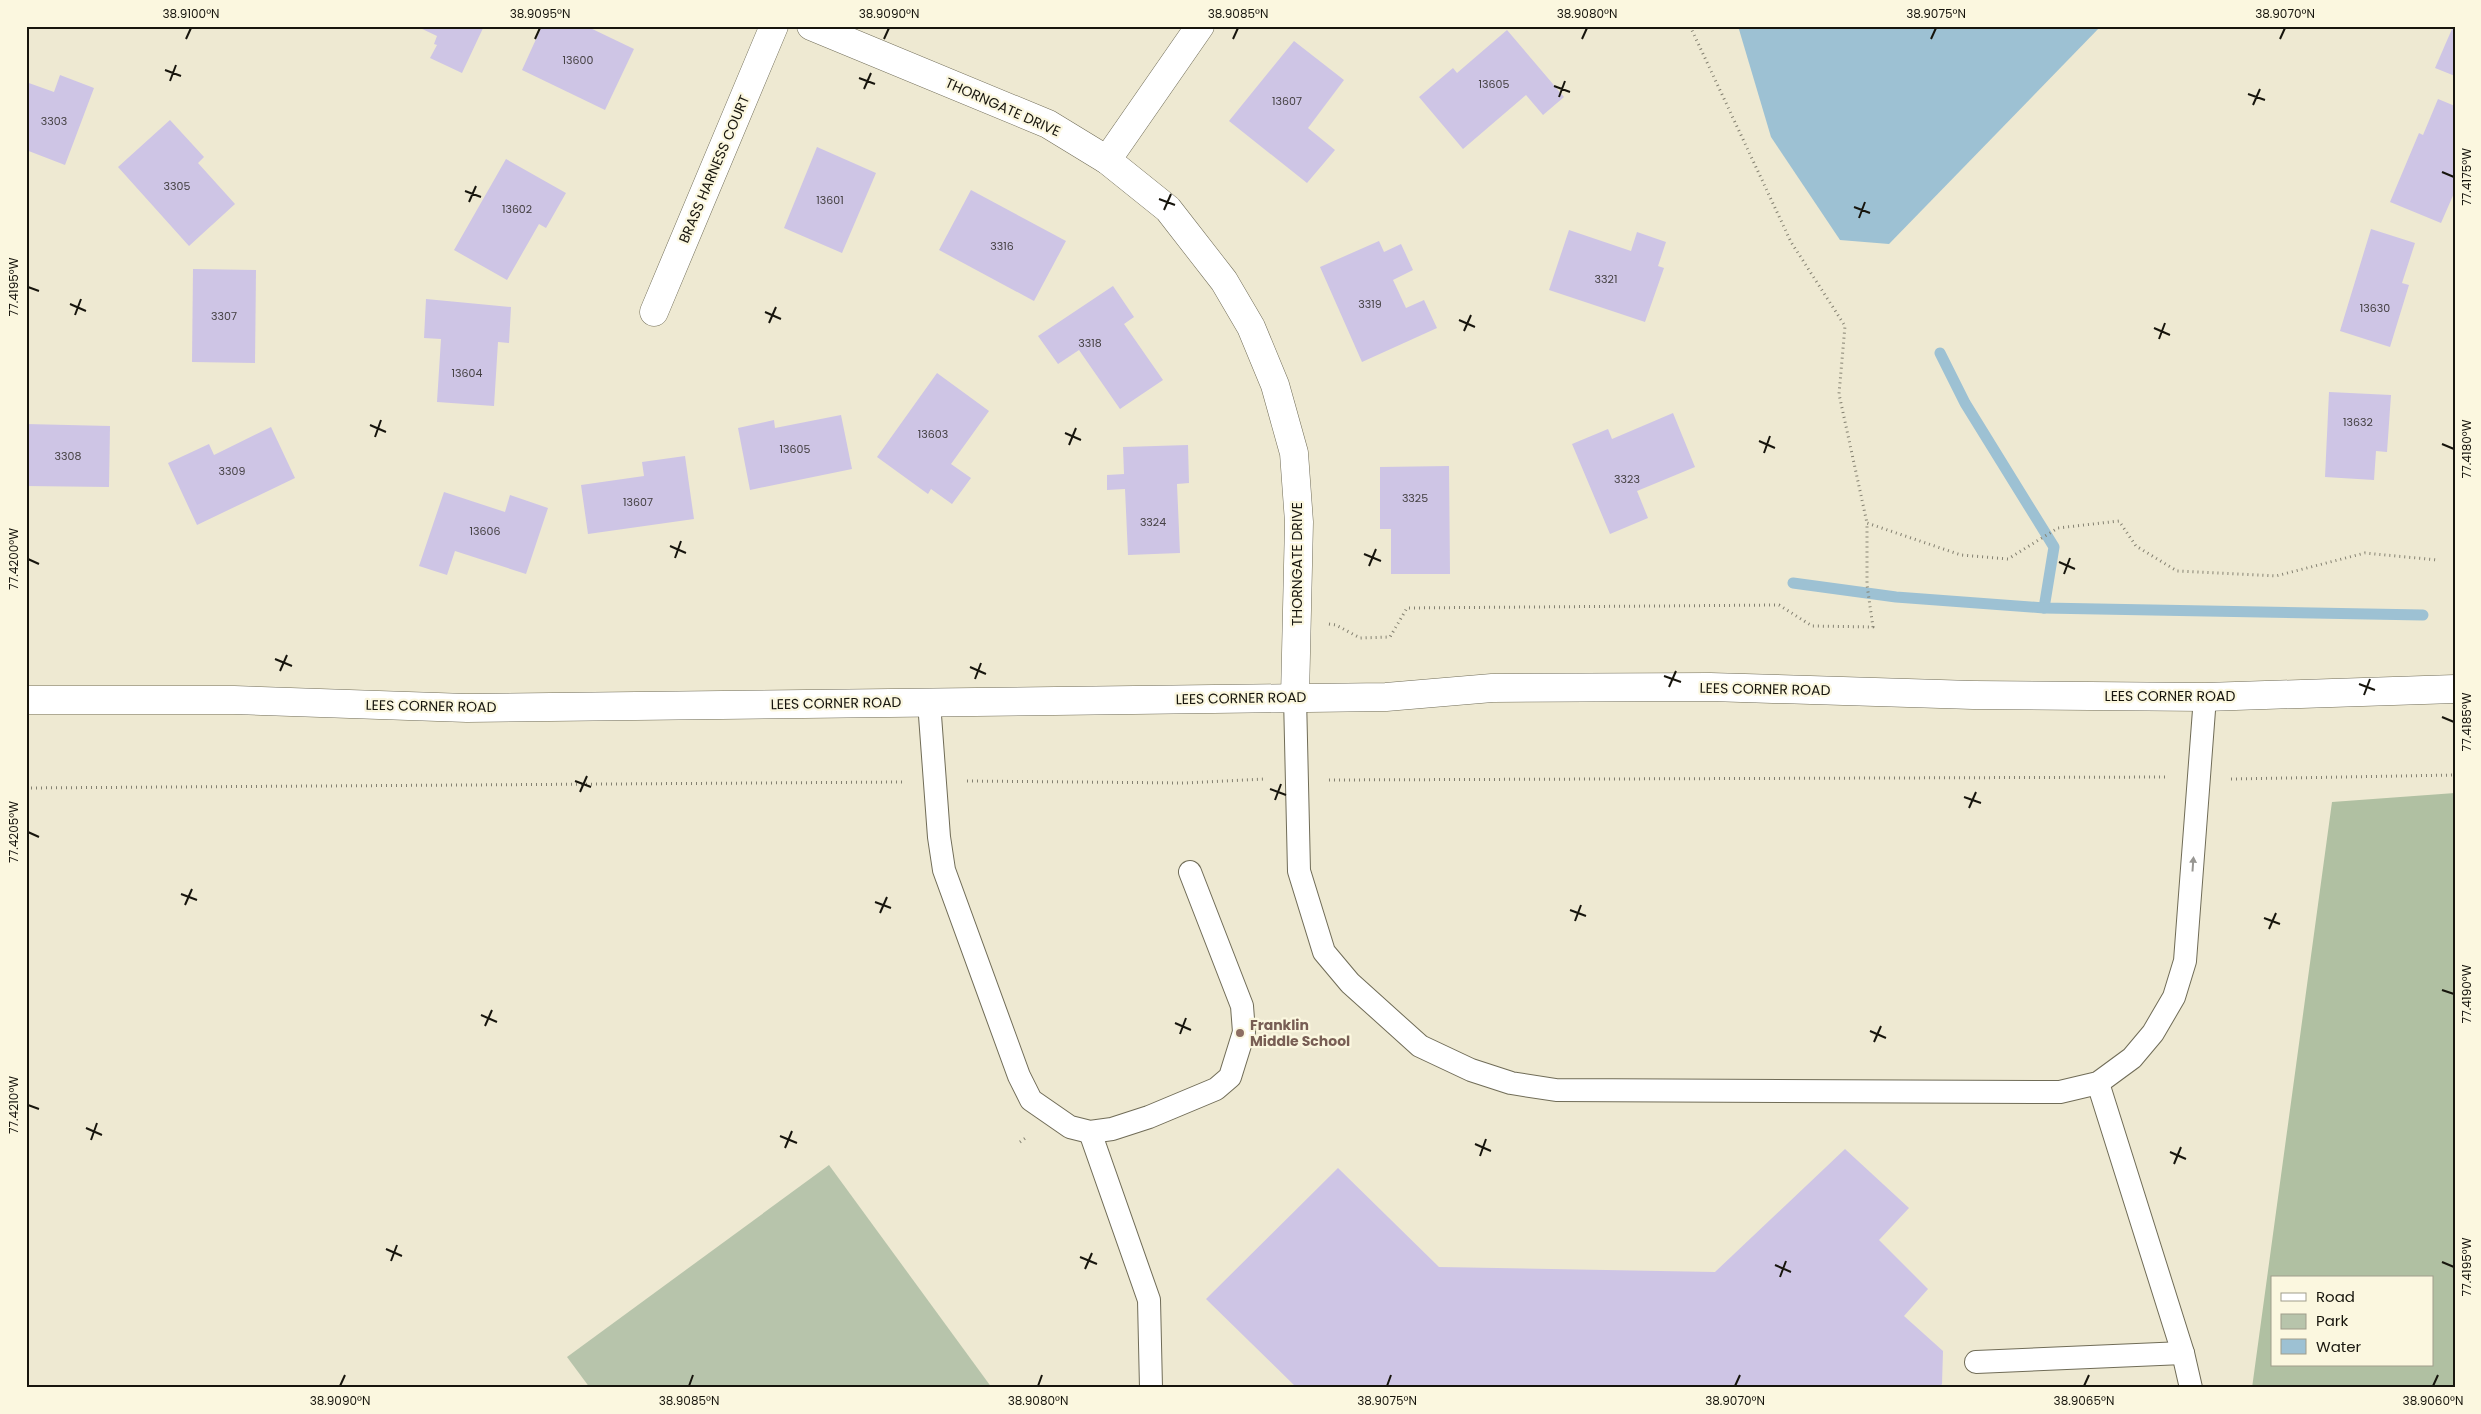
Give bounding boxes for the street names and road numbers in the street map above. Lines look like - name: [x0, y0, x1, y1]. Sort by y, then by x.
- street label: THORNGATE DRIVE: [942, 73, 1064, 141]
- street label: BRASS HARNESS COURT: [674, 92, 754, 246]
- street label: THORNGATE DRIVE: [1287, 502, 1307, 626]
- street label: LEES CORNER ROAD: [1699, 678, 1831, 700]
- street label: LEES CORNER ROAD: [2105, 686, 2236, 706]
- street label: LEES CORNER ROAD: [1175, 687, 1307, 709]
- street label: LEES CORNER ROAD: [770, 692, 902, 714]
- street label: LEES CORNER ROAD: [365, 695, 497, 717]

